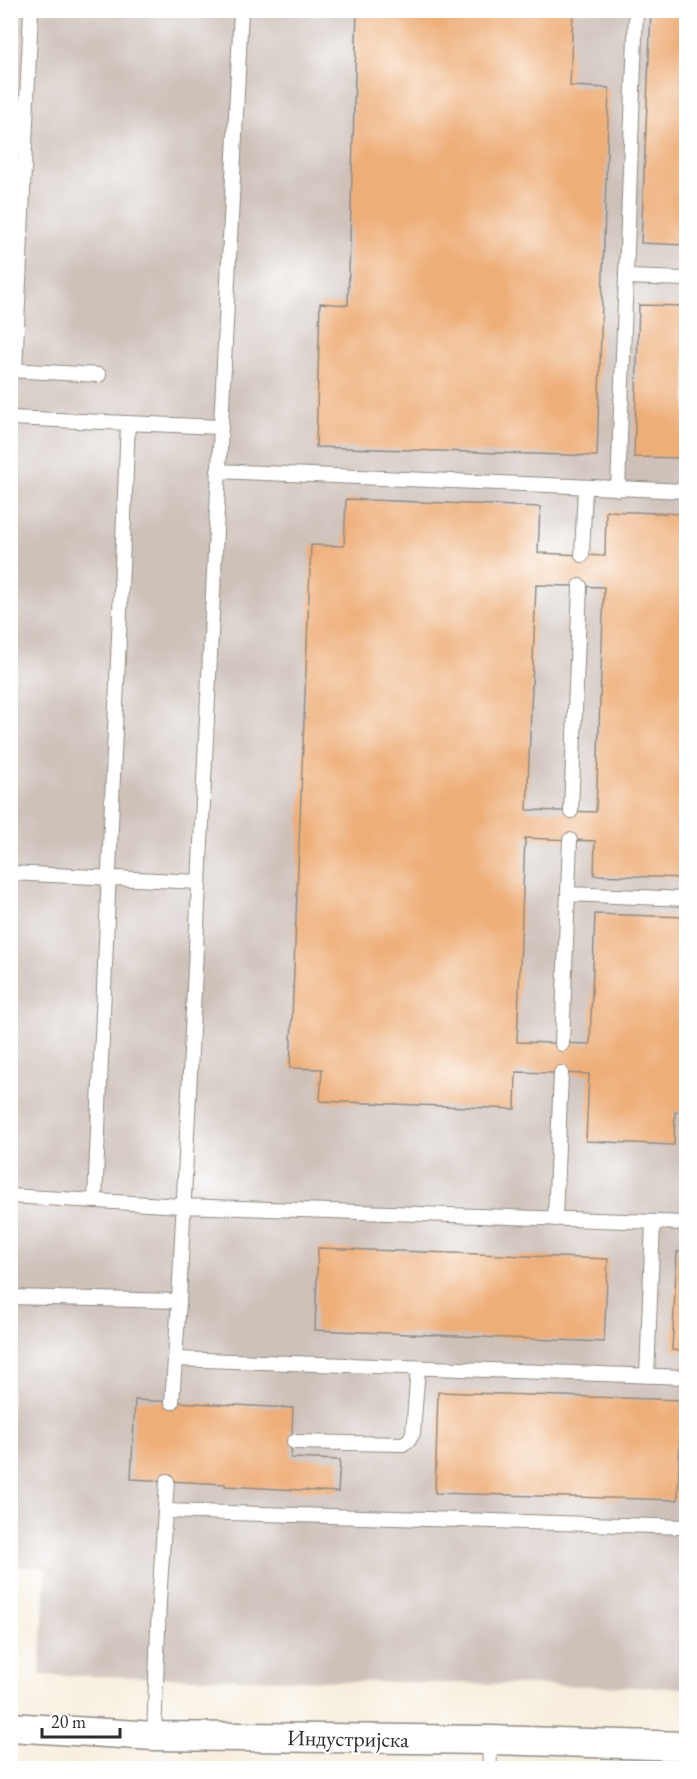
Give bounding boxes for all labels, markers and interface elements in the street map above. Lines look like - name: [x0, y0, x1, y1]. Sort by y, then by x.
- scale bar: [42, 1701, 120, 1739]
- text: 20 m: [51, 1710, 86, 1733]
- street label: Индустријска: [287, 1723, 409, 1754]

